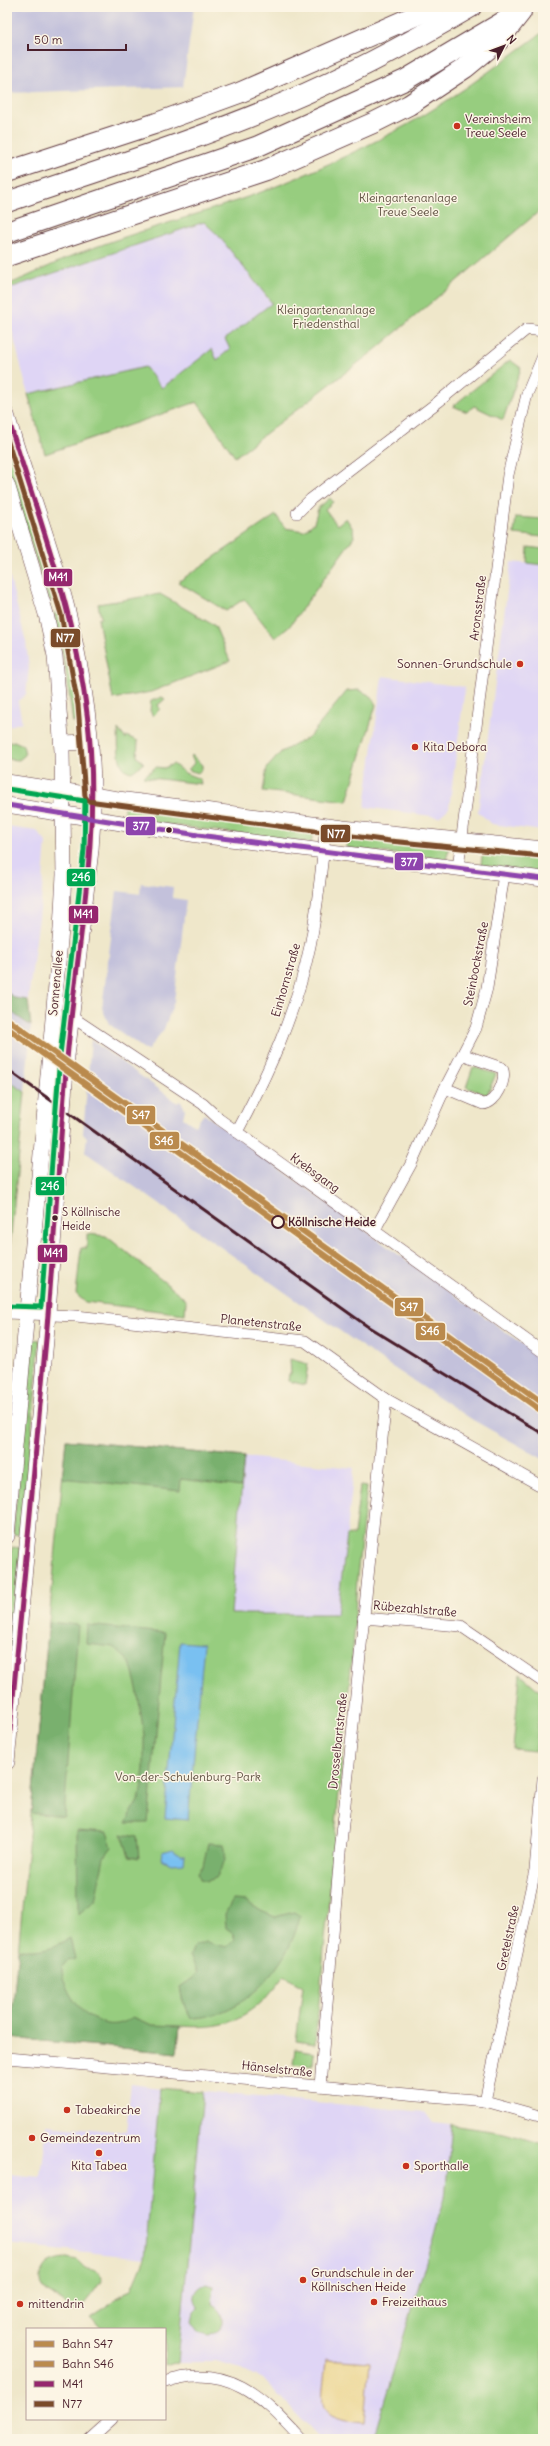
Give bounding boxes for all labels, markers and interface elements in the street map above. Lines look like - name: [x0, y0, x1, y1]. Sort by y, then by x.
- scale bar: [28, 26, 126, 52]
- north arrow: [484, 26, 524, 66]
- text: 50 m: [34, 32, 63, 47]
- text: N: [504, 32, 519, 47]
- place label: Vereinsheim Treue Seele: [465, 111, 532, 140]
- marker: Vereinsheim Treue Seele: [452, 121, 462, 131]
- park label: Kleingartenanlage Treue Seele: [359, 190, 457, 219]
- park label: Kleingartenanlage Friedensthal: [277, 302, 375, 331]
- line badge: M41: [43, 568, 73, 587]
- text: M41: [48, 570, 68, 584]
- street label: Aronsstraße: [466, 574, 489, 641]
- line badge: N77: [50, 628, 81, 648]
- text: N77: [56, 631, 75, 645]
- place label: Sonnen-Grundschule: [397, 656, 512, 671]
- marker: Sonnen-Grundschule: [515, 659, 525, 669]
- place label: Kita Debora: [423, 739, 487, 754]
- marker: Kita Debora: [410, 742, 420, 752]
- line badge: 377: [125, 816, 156, 836]
- text: 377: [132, 819, 150, 833]
- line badge: N77: [320, 824, 351, 843]
- unlabelled marker: [164, 825, 174, 835]
- text: N77: [327, 827, 346, 841]
- line badge: 377: [394, 852, 424, 871]
- text: 377: [400, 855, 418, 869]
- line badge: 246: [66, 868, 96, 887]
- text: 246: [72, 870, 90, 884]
- line badge: M41: [68, 905, 99, 924]
- text: M41: [73, 907, 93, 921]
- street label: Steinbockstraße: [460, 920, 491, 1008]
- street label: Einhornstraße: [268, 941, 303, 1019]
- street label: Sonnenallee: [45, 949, 66, 1016]
- line badge: S47: [126, 1105, 156, 1125]
- text: S47: [132, 1108, 150, 1122]
- line badge: S46: [149, 1131, 180, 1150]
- text: S46: [155, 1134, 173, 1148]
- street label: Krebsgang: [288, 1150, 343, 1196]
- line badge: 246: [35, 1176, 65, 1196]
- text: 246: [41, 1179, 59, 1193]
- place label: S Köllnische Heide: [62, 1205, 120, 1233]
- marker: S Köllnische Heide: [50, 1213, 60, 1223]
- place label: Köllnische Heide: [288, 1214, 377, 1229]
- marker: Köllnische Heide: [271, 1215, 285, 1229]
- line badge: M41: [37, 1244, 68, 1263]
- text: M41: [43, 1246, 63, 1260]
- line badge: S47: [394, 1297, 424, 1317]
- text: S47: [400, 1300, 418, 1314]
- street label: Planetenstraße: [220, 1311, 302, 1334]
- line badge: S46: [415, 1322, 446, 1341]
- text: S46: [421, 1324, 439, 1338]
- street label: Rübezahlstraße: [373, 1597, 457, 1620]
- street label: Drosselbartstraße: [325, 1692, 350, 1790]
- park label: Von-der-Schulenburg-Park: [115, 1769, 261, 1784]
- street label: Gretelstraße: [493, 1904, 522, 1972]
- street label: Hänselstraße: [241, 2057, 313, 2080]
- place label: Tabeakirche: [75, 2102, 140, 2117]
- marker: Tabeakirche: [62, 2105, 72, 2115]
- place label: Gemeindezentrum: [40, 2130, 141, 2145]
- marker: Gemeindezentrum: [27, 2133, 37, 2143]
- marker: Kita Tabea: [94, 2148, 104, 2158]
- place label: Kita Tabea: [71, 2158, 127, 2173]
- place label: Sporthalle: [414, 2158, 469, 2173]
- marker: Sporthalle: [401, 2161, 411, 2171]
- place label: Grundschule in der Köllnischen Heide: [311, 2265, 414, 2294]
- marker: Grundschule in der Köllnischen Heide: [298, 2275, 308, 2285]
- place label: Freizeithaus: [382, 2294, 447, 2309]
- place label: mittendrin: [28, 2296, 84, 2311]
- marker: Freizeithaus: [369, 2297, 379, 2307]
- marker: mittendrin: [15, 2299, 25, 2309]
- legend: [26, 2328, 166, 2420]
- text: Bahn S47: [62, 2336, 113, 2351]
- text: Bahn S46: [62, 2356, 114, 2371]
- text: M41: [62, 2376, 83, 2391]
- text: N77: [62, 2396, 82, 2411]

